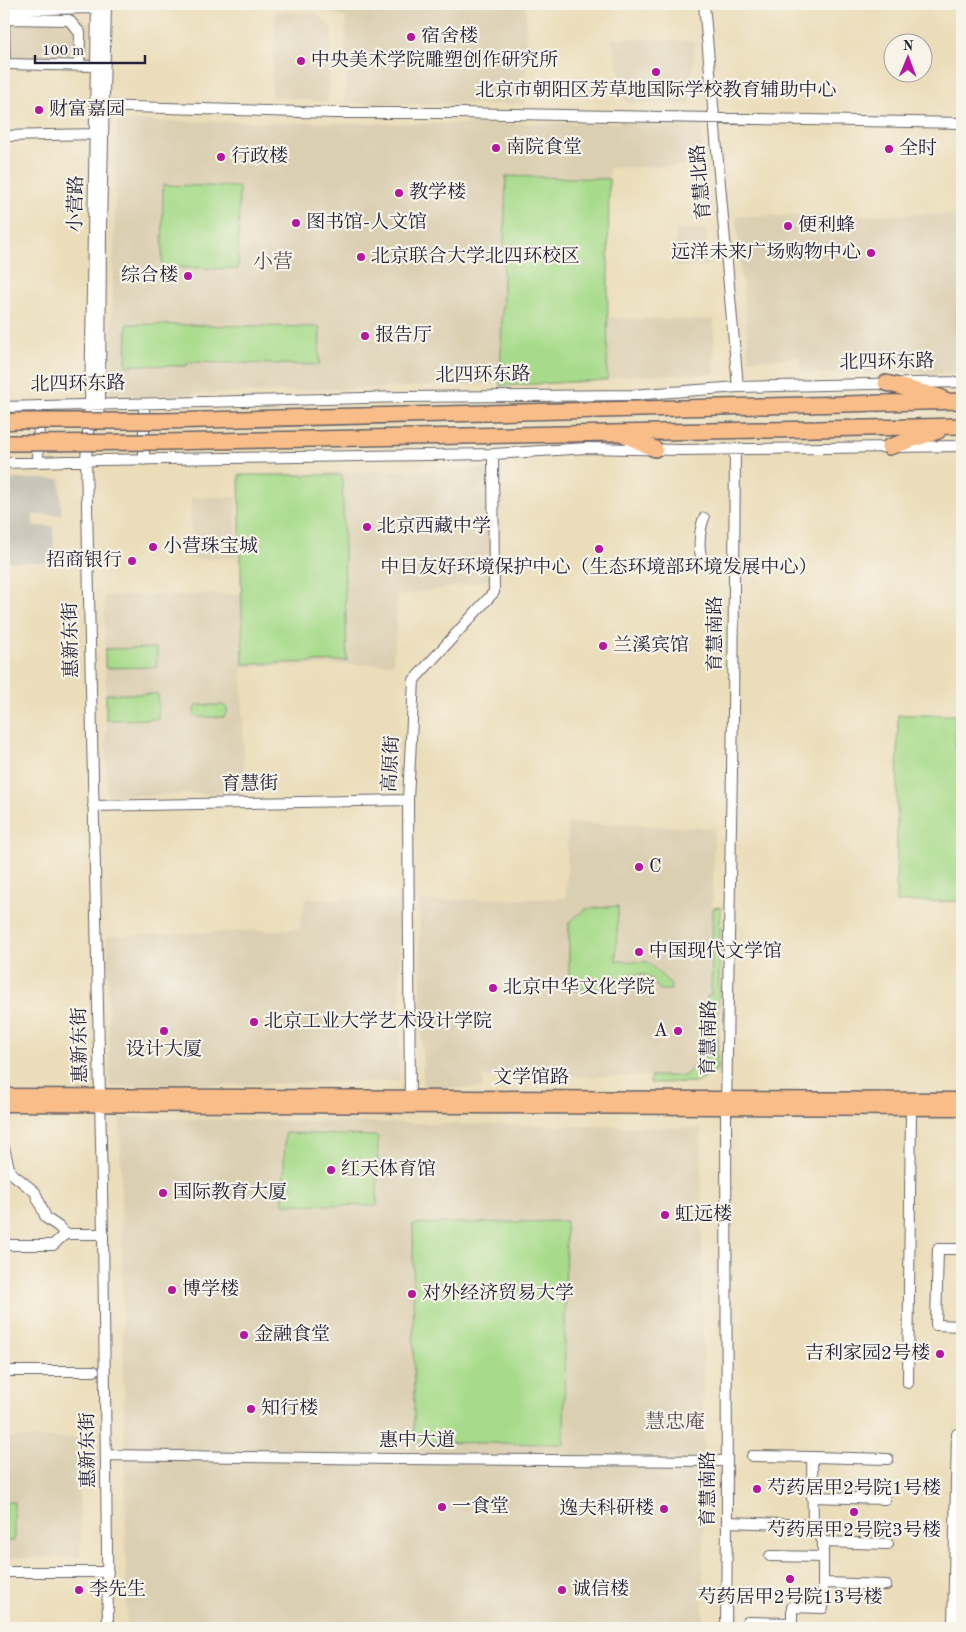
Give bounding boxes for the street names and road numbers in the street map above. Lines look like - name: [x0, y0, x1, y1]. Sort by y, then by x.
- street label: 育慧北路: [686, 143, 715, 221]
- street label: 小营路: [65, 175, 87, 233]
- street label: 北四环东路: [839, 351, 935, 373]
- street label: 北四环东路: [435, 364, 531, 386]
- street label: 北四环东路: [30, 373, 126, 395]
- street label: 育慧南路: [704, 596, 726, 672]
- street label: 惠新东街: [60, 602, 82, 678]
- street label: 高原街: [378, 735, 403, 793]
- street label: 育慧街: [221, 772, 279, 795]
- street label: 育慧南路: [697, 1000, 720, 1076]
- street label: 惠新东街: [69, 1007, 91, 1083]
- street label: 文学馆路: [493, 1066, 569, 1088]
- street label: 惠新东街: [77, 1412, 99, 1488]
- street label: 惠中大道: [379, 1429, 455, 1451]
- street label: 育慧南路: [697, 1451, 719, 1527]

